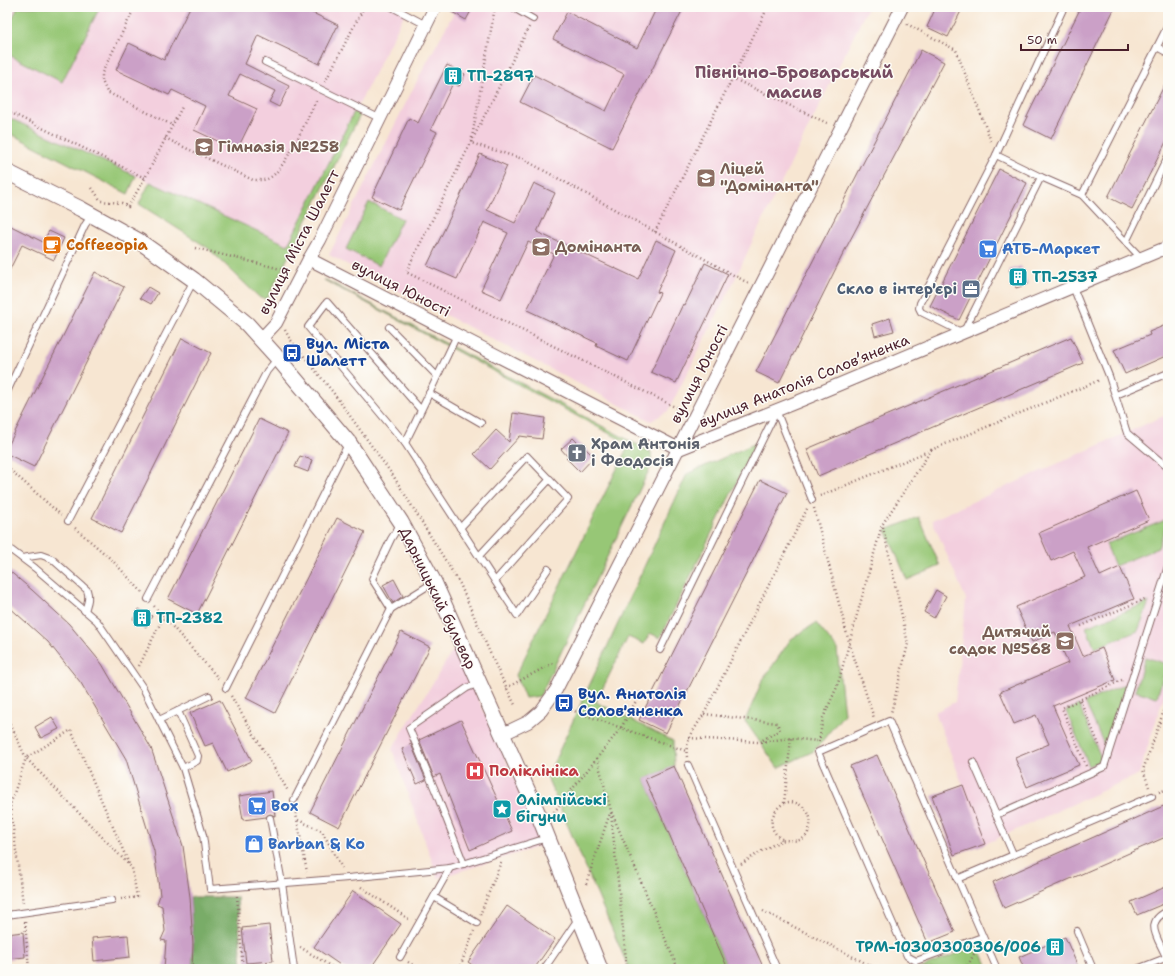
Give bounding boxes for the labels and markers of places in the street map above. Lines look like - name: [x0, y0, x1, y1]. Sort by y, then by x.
- building icon: ТП-2897: [442, 65, 464, 87]
- place label: ТП-2897: [467, 66, 534, 86]
- school or university icon: Гімназія №258: [193, 136, 215, 158]
- place label: Гімназія №258: [218, 137, 339, 157]
- place label: Ліцей "Домінанта": [720, 159, 819, 196]
- school or university icon: Ліцей "Домінанта": [695, 167, 717, 189]
- cafe icon: Coffeeopia: [41, 234, 63, 256]
- place label: Coffeeopia: [66, 235, 149, 255]
- school or university icon: Домінанта: [530, 236, 552, 258]
- place label: Домінанта: [555, 237, 642, 257]
- supermarket icon: АТБ-Маркет: [977, 238, 999, 260]
- place label: АТБ-Маркет: [1002, 239, 1100, 259]
- building icon: ТП-2537: [1007, 266, 1029, 288]
- place label: ТП-2537: [1032, 267, 1098, 287]
- office icon: Скло в інтер'єрі: [960, 278, 982, 300]
- place label: Скло в інтер'єрі: [837, 279, 957, 299]
- place label: Вул. Міста Шалетт: [306, 334, 390, 371]
- bus stop icon: Вул. Міста Шалетт: [281, 342, 303, 364]
- place label: Храм Антонія і Феодосія: [591, 434, 700, 471]
- church icon: Храм Антонія і Феодосія: [566, 442, 588, 464]
- building icon: ТП-2382: [131, 607, 153, 629]
- place label: ТП-2382: [156, 608, 223, 628]
- place label: Дитячий садок №568: [949, 622, 1052, 659]
- school or university icon: Дитячий садок №568: [1054, 630, 1076, 652]
- place label: Вул. Анатолія Солов'яненка: [578, 684, 687, 721]
- bus stop icon: Вул. Анатолія Солов'яненка: [553, 692, 575, 714]
- hospital icon: Поліклініка: [464, 760, 486, 782]
- place label: Поліклініка: [489, 761, 580, 781]
- place label: Олімпійські бігуни: [516, 790, 607, 827]
- supermarket icon: Box: [246, 795, 268, 817]
- place label: Box: [271, 796, 299, 816]
- place icon: Олімпійські бігуни: [491, 798, 513, 820]
- shop icon: Barban & Ko: [243, 833, 265, 855]
- place label: Barban & Ko: [268, 834, 365, 854]
- building icon: ТРМ-10300300306/006: [1044, 936, 1066, 958]
- place label: ТРМ-10300300306/006: [855, 937, 1041, 957]

